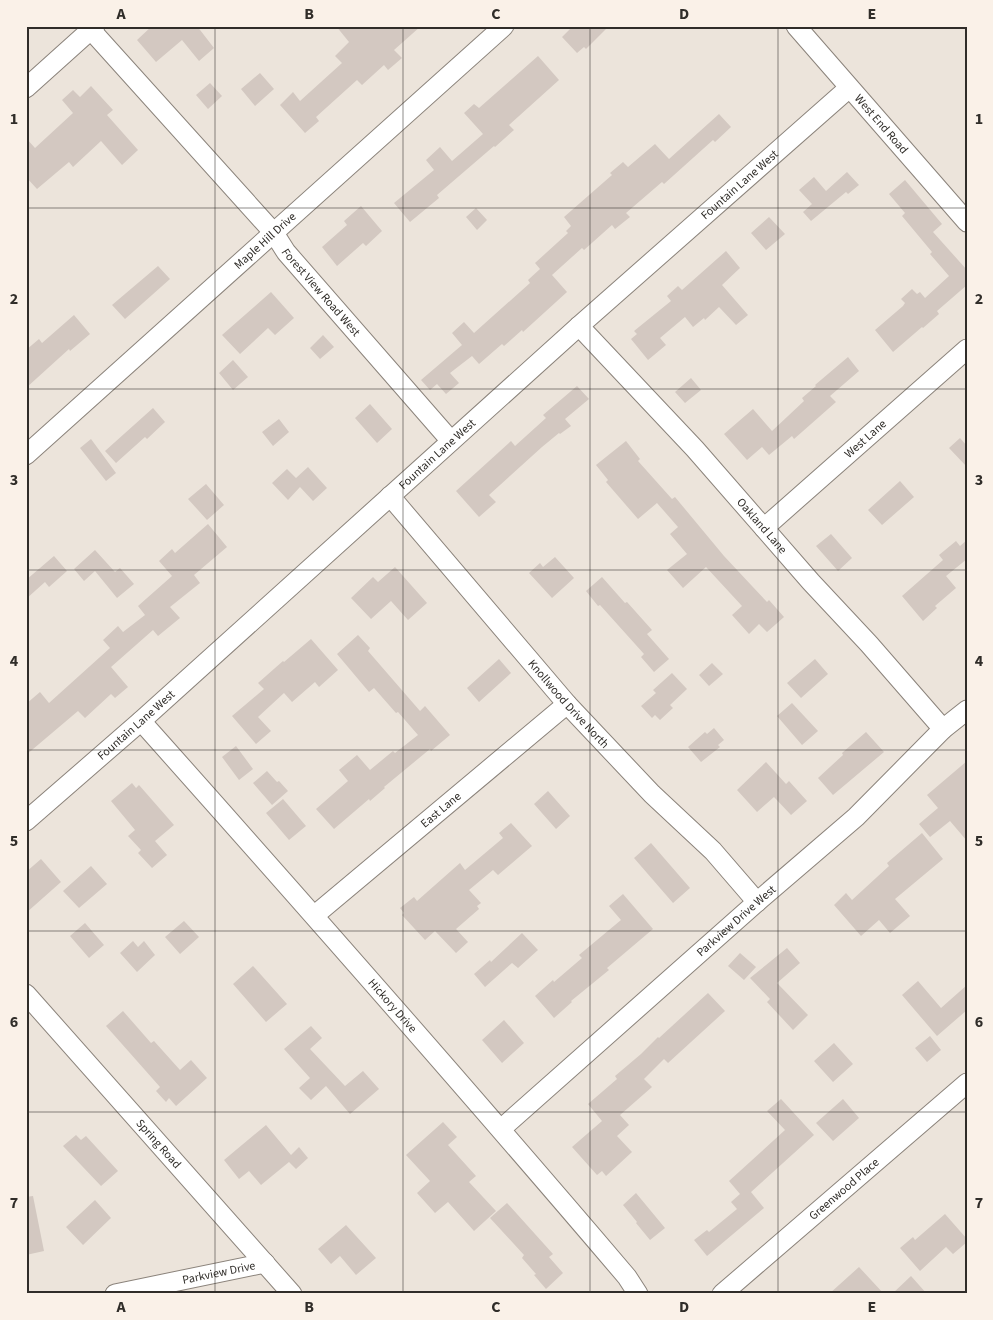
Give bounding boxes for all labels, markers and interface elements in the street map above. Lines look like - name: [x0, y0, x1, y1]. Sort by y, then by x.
- text: A: [115, 3, 126, 25]
- text: B: [304, 3, 314, 25]
- text: C: [491, 3, 501, 25]
- text: D: [679, 3, 689, 25]
- text: E: [868, 3, 876, 25]
- street label: West End Road: [850, 91, 912, 158]
- text: 1: [10, 108, 18, 130]
- text: 1: [975, 108, 983, 130]
- street label: Fountain Lane West: [697, 146, 782, 224]
- street label: Maple Hill Drive: [230, 208, 300, 273]
- street label: Forest View Road West: [277, 245, 364, 340]
- text: 2: [10, 288, 18, 310]
- text: 2: [975, 288, 983, 310]
- street label: Fountain Lane West: [395, 415, 480, 494]
- street label: West Lane: [841, 416, 890, 462]
- text: 3: [10, 469, 18, 491]
- text: 3: [975, 469, 983, 491]
- street label: Oakland Lane: [732, 494, 791, 558]
- text: 4: [10, 650, 19, 672]
- text: 4: [975, 650, 984, 672]
- street label: Knollwood Drive North: [524, 656, 613, 752]
- street label: Fountain Lane West: [94, 686, 179, 764]
- street label: East Lane: [417, 788, 465, 832]
- text: 5: [10, 830, 18, 852]
- text: 5: [975, 830, 983, 852]
- street label: Parkview Drive West: [693, 881, 780, 961]
- street label: Hickory Drive: [364, 975, 421, 1037]
- text: 6: [10, 1011, 18, 1033]
- text: 6: [975, 1011, 983, 1033]
- street label: Spring Road: [132, 1115, 185, 1172]
- street label: Greenwood Place: [806, 1154, 883, 1224]
- text: 7: [10, 1192, 18, 1214]
- text: 7: [975, 1192, 983, 1214]
- street label: Parkview Drive: [181, 1257, 257, 1289]
- text: A: [115, 1296, 126, 1318]
- text: B: [304, 1296, 314, 1318]
- text: C: [491, 1296, 501, 1318]
- text: D: [679, 1296, 689, 1318]
- text: E: [868, 1296, 876, 1318]

